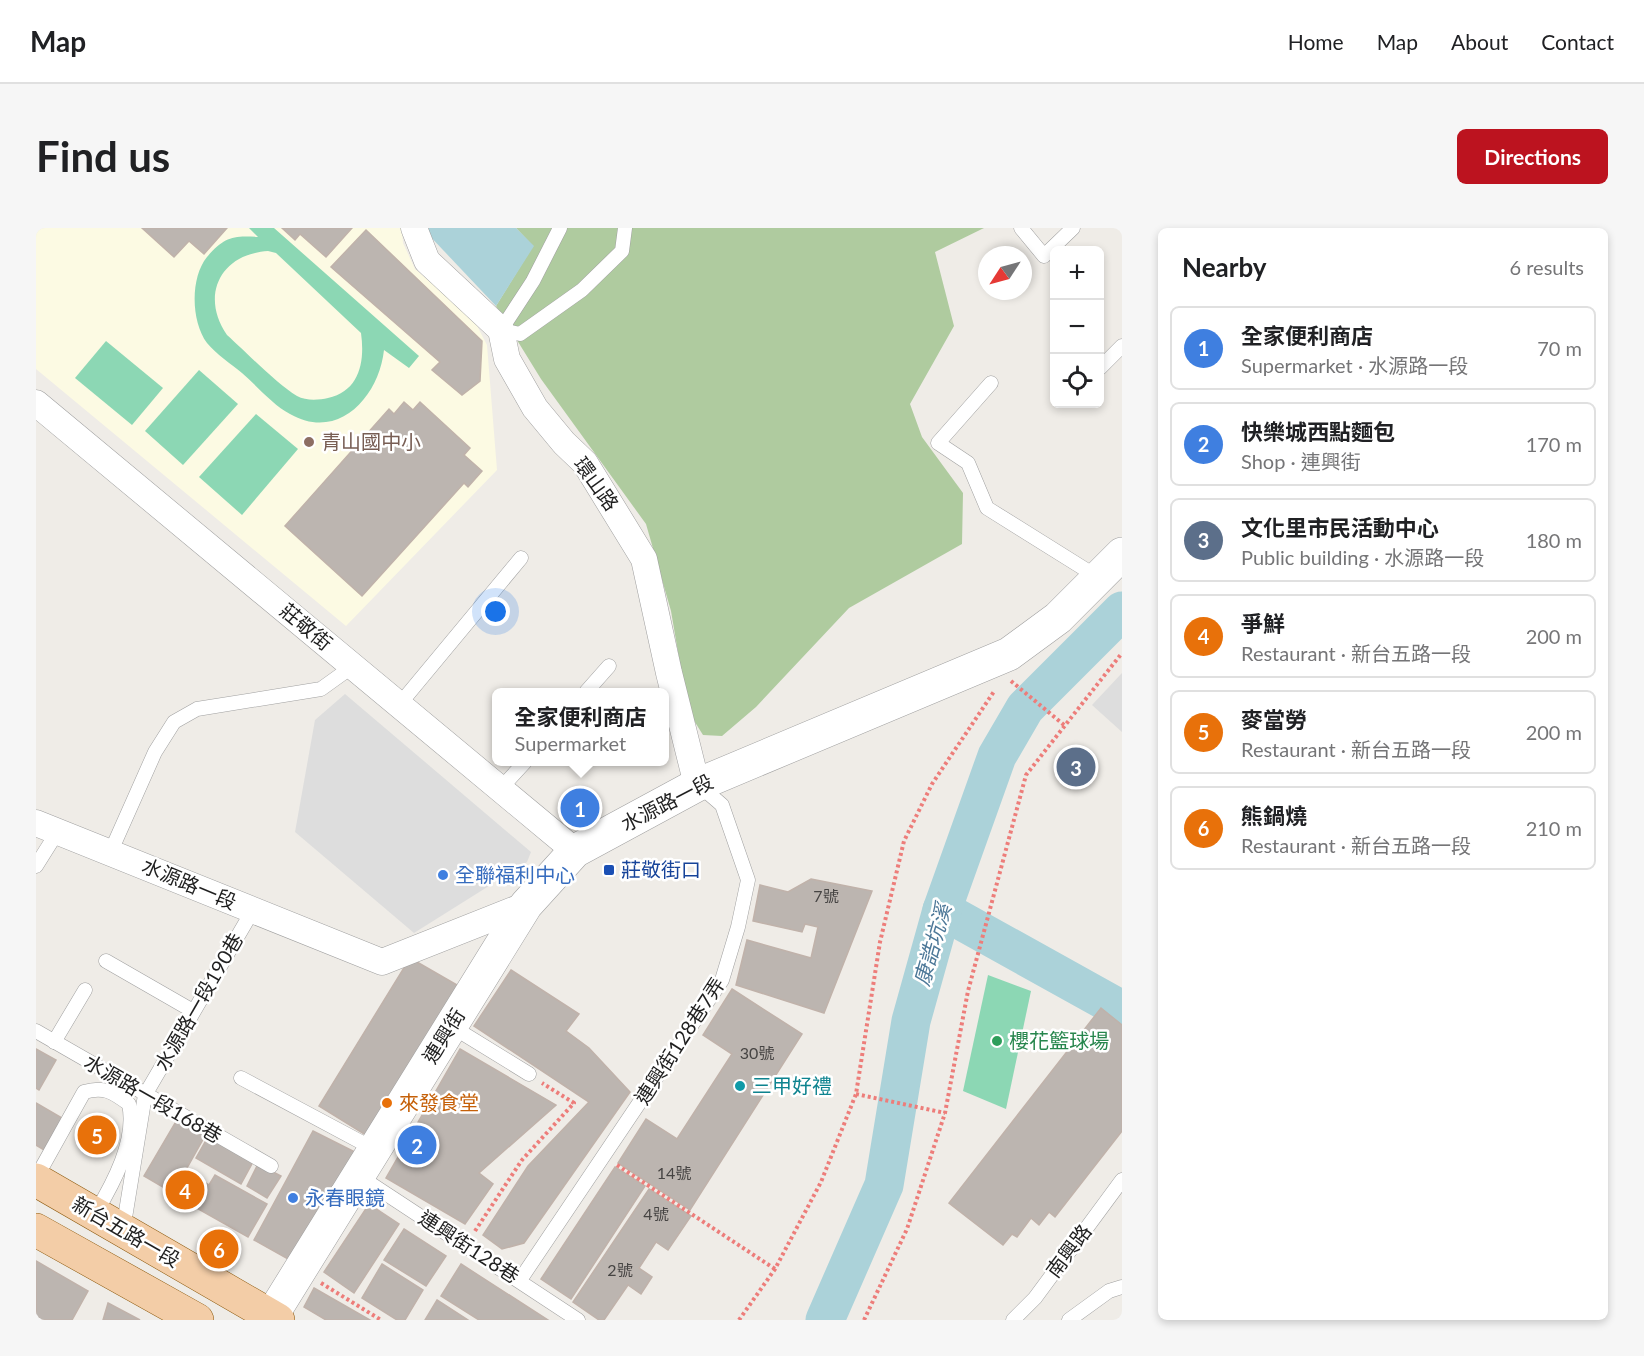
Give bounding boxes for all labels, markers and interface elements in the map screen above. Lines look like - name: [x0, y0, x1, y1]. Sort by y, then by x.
- text: Map: [30, 24, 86, 58]
- text: Home: [1288, 29, 1344, 54]
- text: Map: [1377, 29, 1418, 54]
- text: About: [1451, 29, 1508, 54]
- text: Contact: [1541, 29, 1614, 54]
- button: Directions: [1457, 129, 1608, 184]
- text: Find us: [36, 131, 170, 181]
- north arrow: [978, 246, 1032, 300]
- map controls: [1050, 246, 1104, 408]
- button: +: [1050, 246, 1104, 300]
- text: Nearby: [1182, 251, 1267, 283]
- text: 6 results: [1509, 255, 1584, 279]
- button: −: [1050, 300, 1104, 354]
- text: 全家便利商店: [1241, 322, 1373, 349]
- text: 1: [1198, 336, 1209, 360]
- text: 70 m: [1537, 336, 1582, 360]
- text: Supermarket · 水源路一段: [1241, 353, 1468, 377]
- button: locate: [1050, 354, 1104, 408]
- text: 快樂城西點麵包: [1241, 418, 1395, 445]
- place label: 青山國中小: [321, 429, 421, 453]
- text: 2: [1198, 432, 1209, 456]
- text: 170 m: [1526, 432, 1582, 456]
- marker: 青山國中小: [302, 435, 316, 449]
- text: Shop · 連興街: [1241, 449, 1361, 473]
- street label: 環山路: [569, 452, 624, 515]
- text: 文化里市民活動中心: [1241, 514, 1439, 541]
- text: 3: [1198, 528, 1209, 552]
- text: 180 m: [1526, 528, 1582, 552]
- text: Public building · 水源路一段: [1241, 545, 1484, 569]
- your location: [481, 597, 510, 626]
- street label: 莊敬街: [276, 598, 337, 655]
- text: 爭鮮: [1241, 610, 1285, 637]
- text: 4: [1198, 624, 1209, 648]
- text: 200 m: [1526, 624, 1582, 648]
- text: Restaurant · 新台五路一段: [1241, 641, 1471, 665]
- popup: [492, 688, 669, 766]
- text: 全家便利商店: [514, 703, 647, 730]
- text: 麥當勞: [1241, 706, 1307, 733]
- text: 5: [1198, 720, 1209, 744]
- text: 200 m: [1526, 720, 1582, 744]
- text: Supermarket: [514, 731, 626, 755]
- text: Restaurant · 新台五路一段: [1241, 737, 1471, 761]
- pin: 3: [1056, 744, 1096, 790]
- street label: 水源路一段: [617, 769, 717, 836]
- pin: 1: [560, 786, 600, 830]
- text: 熊鍋燒: [1241, 802, 1307, 829]
- text: 6: [1198, 816, 1209, 840]
- text: 210 m: [1526, 816, 1582, 840]
- text: Restaurant · 新台五路一段: [1241, 833, 1471, 857]
- street label: 水源路一段: [139, 852, 240, 914]
- place label: 莊敬街口: [621, 857, 701, 881]
- place label: 全聯福利中心: [455, 862, 575, 886]
- marker: 莊敬街口: [602, 863, 616, 877]
- marker: 全聯福利中心: [436, 868, 450, 882]
- house number: 7號: [813, 886, 839, 905]
- water label: 康誥坑溪: [908, 898, 956, 988]
- street label: 水源路一段190巷: [149, 928, 247, 1075]
- street label: 連興街128巷7弄: [629, 973, 729, 1108]
- street label: 連興街: [417, 1004, 469, 1067]
- place label: 櫻花籃球場: [1009, 1028, 1109, 1052]
- marker: 櫻花籃球場: [990, 1034, 1004, 1048]
- house number: 30號: [740, 1043, 774, 1062]
- street label: 水源路一段168巷: [80, 1049, 227, 1147]
- place label: 三甲好禮: [752, 1073, 832, 1097]
- marker: 三甲好禮: [733, 1079, 747, 1093]
- place label: 來發食堂: [399, 1090, 479, 1114]
- marker: 來發食堂: [380, 1096, 394, 1110]
- pin: 5: [78, 1112, 116, 1158]
- pin: 2: [398, 1122, 436, 1168]
- house number: 14號: [657, 1163, 691, 1182]
- pin: 4: [166, 1168, 204, 1212]
- place label: 永春眼鏡: [305, 1185, 385, 1209]
- street label: 新台五路一段: [69, 1191, 184, 1272]
- marker: 永春眼鏡: [286, 1191, 300, 1205]
- house number: 4號: [643, 1204, 669, 1223]
- street label: 連興街128巷: [415, 1205, 524, 1287]
- street label: 南興路: [1041, 1219, 1096, 1282]
- pin: 6: [200, 1226, 238, 1272]
- house number: 2號: [607, 1260, 633, 1279]

